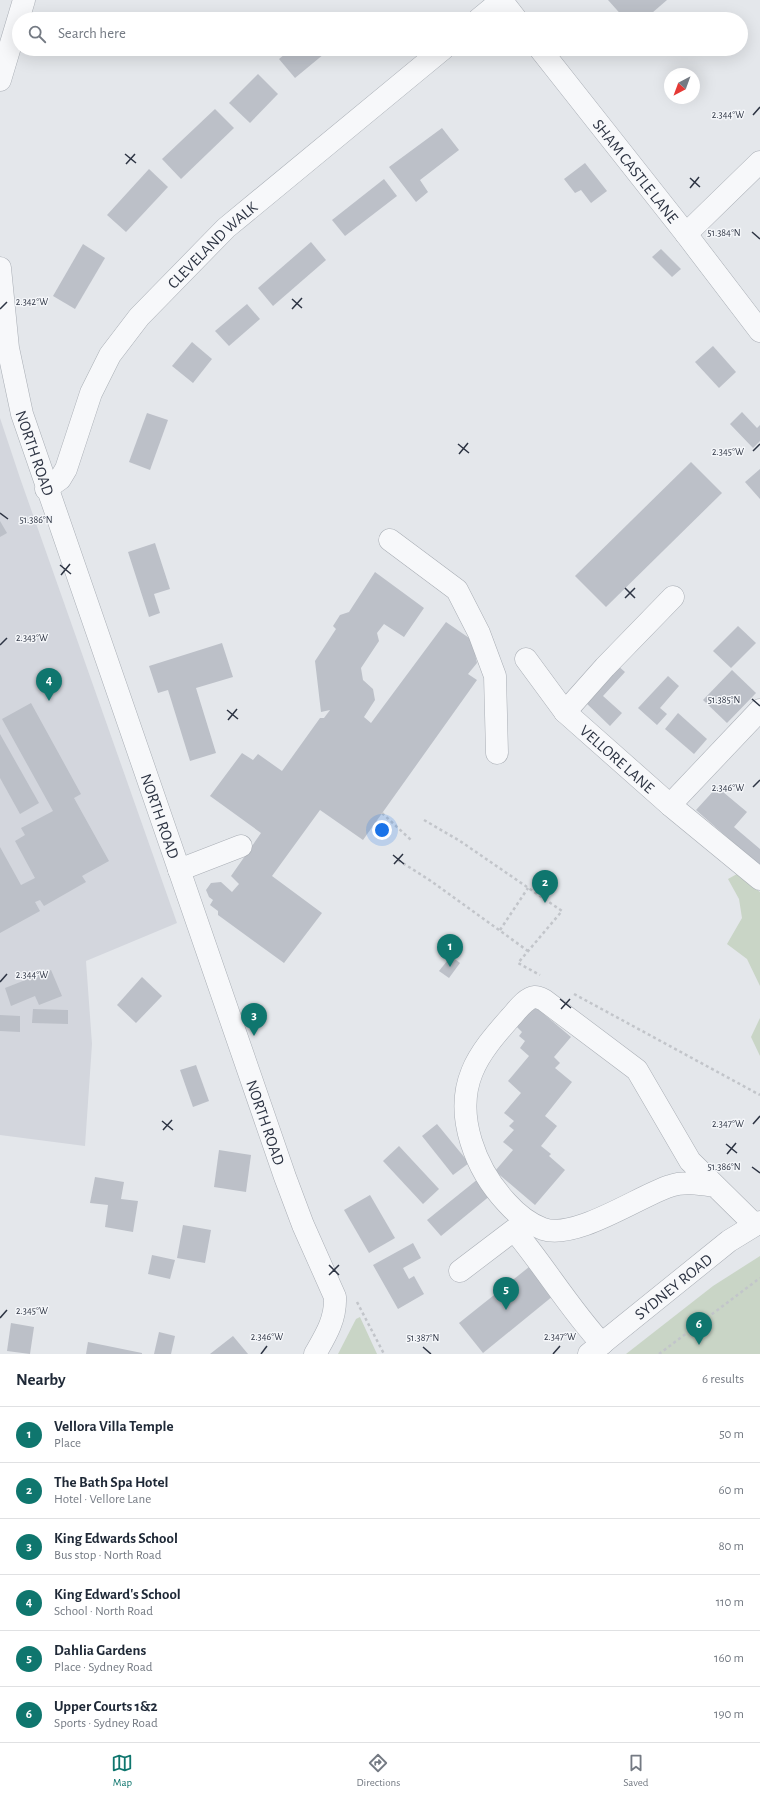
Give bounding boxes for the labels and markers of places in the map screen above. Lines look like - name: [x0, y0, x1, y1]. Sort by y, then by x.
- pin: 4: [36, 668, 62, 701]
- pin: 2: [532, 870, 558, 903]
- pin: 1: [437, 934, 463, 967]
- pin: 3: [241, 1003, 267, 1036]
- pin: 5: [493, 1277, 519, 1310]
- pin: 6: [686, 1312, 712, 1345]

